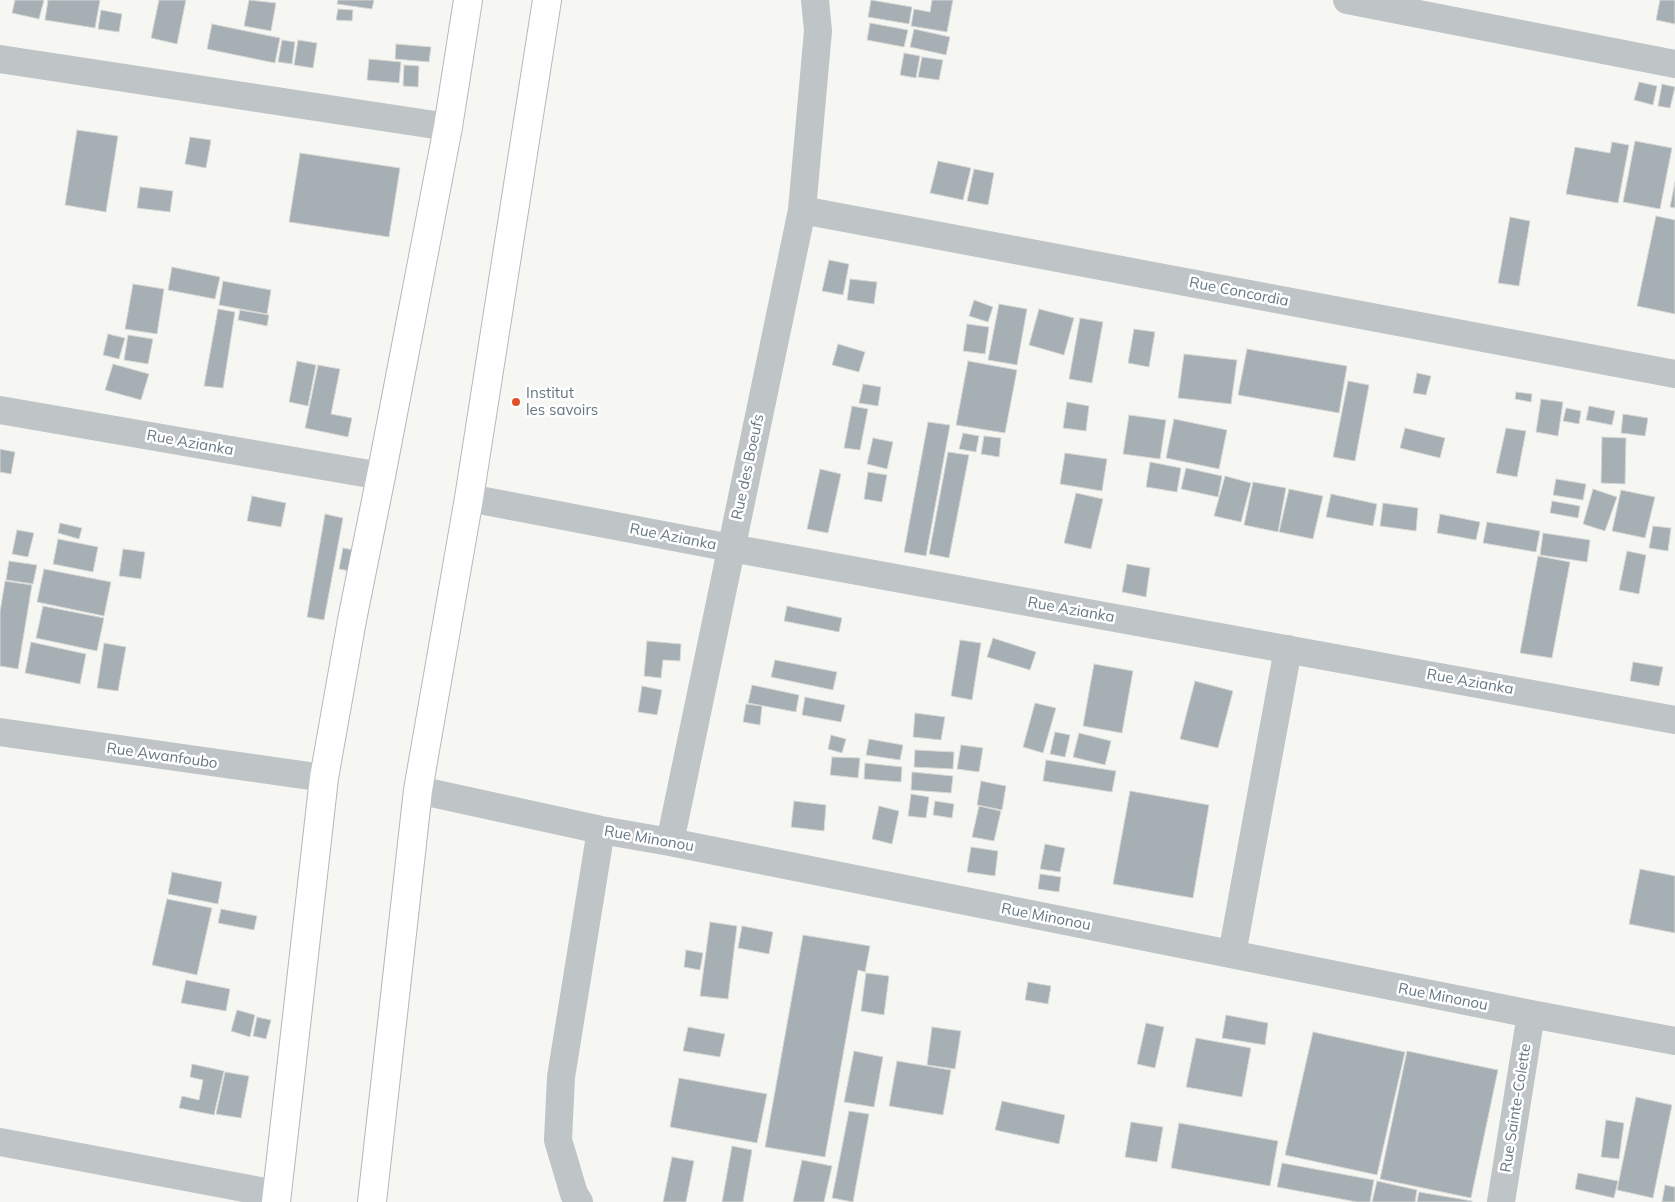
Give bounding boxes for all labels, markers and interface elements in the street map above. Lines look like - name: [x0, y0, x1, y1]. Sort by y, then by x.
- street label: Rue Concordia: [1188, 274, 1290, 310]
- place label: Institut les savoirs: [526, 384, 598, 419]
- marker: Institut les savoirs: [510, 396, 522, 408]
- street label: Rue des Boeufs: [728, 412, 768, 522]
- street label: Rue Azianka: [145, 427, 235, 459]
- street label: Rue Azianka: [628, 520, 718, 554]
- street label: Rue Azianka: [1026, 594, 1116, 626]
- street label: Rue Azianka: [1425, 666, 1515, 698]
- street label: Rue Awanfoubo: [105, 739, 219, 773]
- street label: Rue Minonou: [603, 822, 695, 856]
- street label: Rue Minonou: [1000, 899, 1092, 935]
- street label: Rue Minonou: [1397, 979, 1489, 1015]
- street label: Rue Sainte-Colette: [1497, 1042, 1535, 1174]

